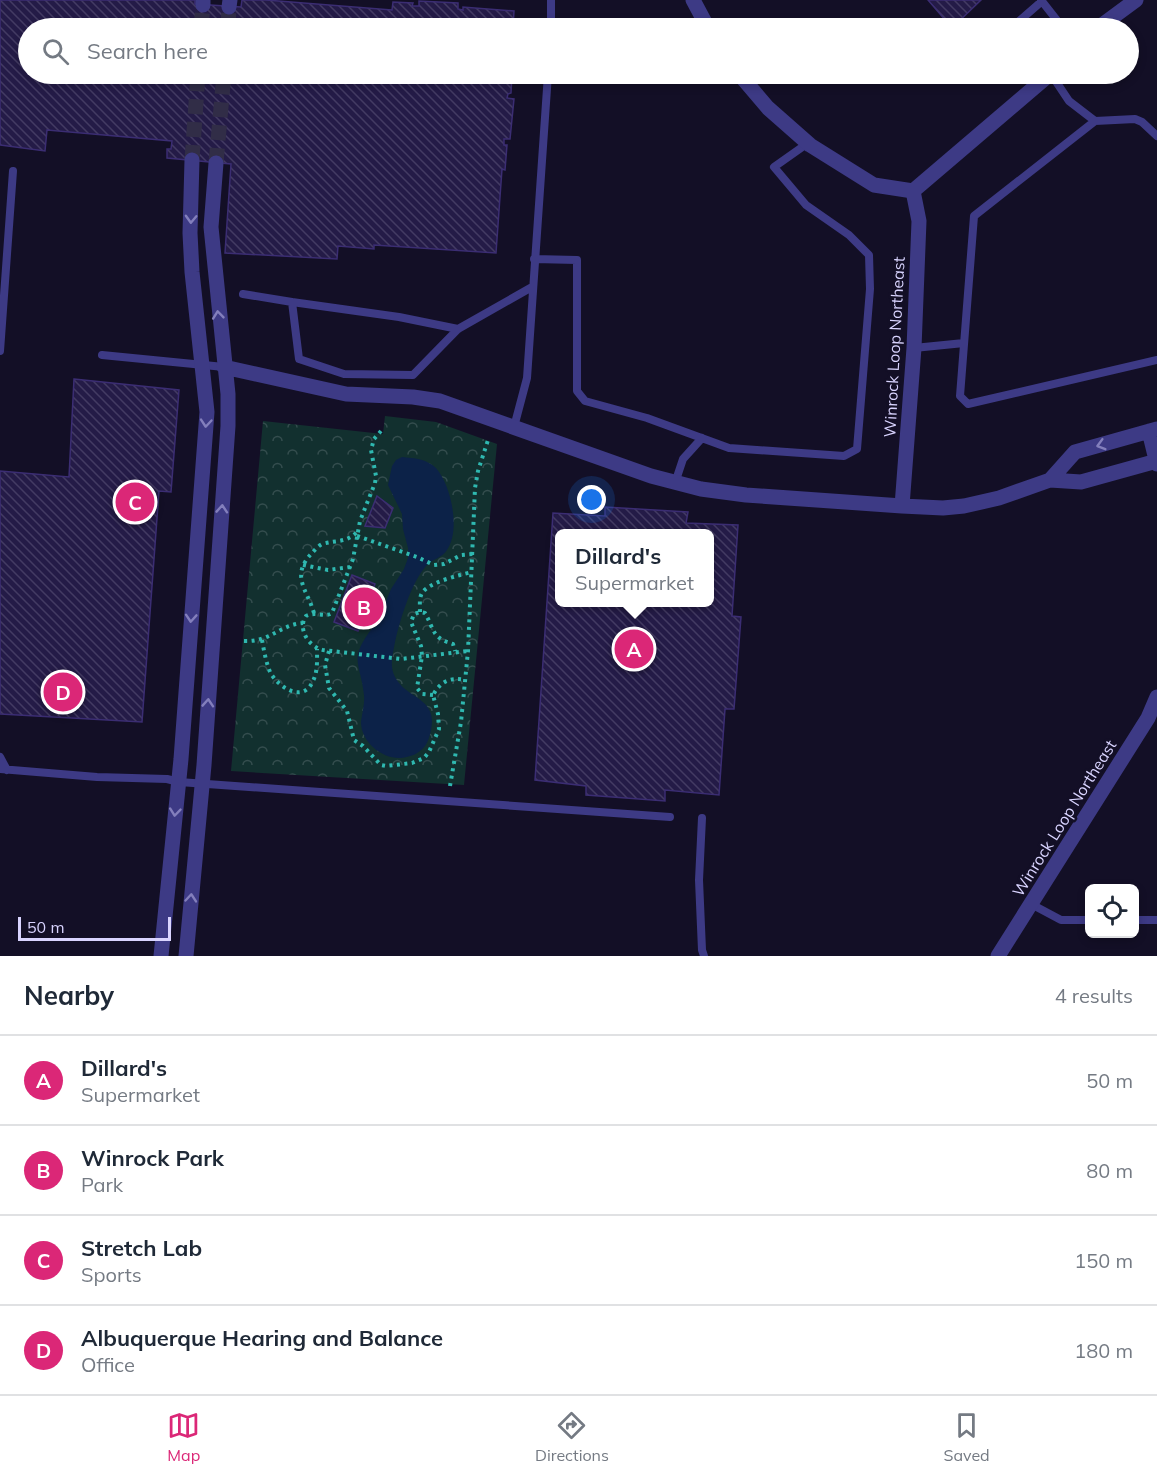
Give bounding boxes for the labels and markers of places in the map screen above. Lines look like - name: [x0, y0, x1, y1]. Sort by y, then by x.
- pin: C: [116, 480, 154, 524]
- pin: B: [344, 584, 384, 630]
- pin: A: [614, 626, 654, 672]
- pin: D: [44, 670, 82, 714]

